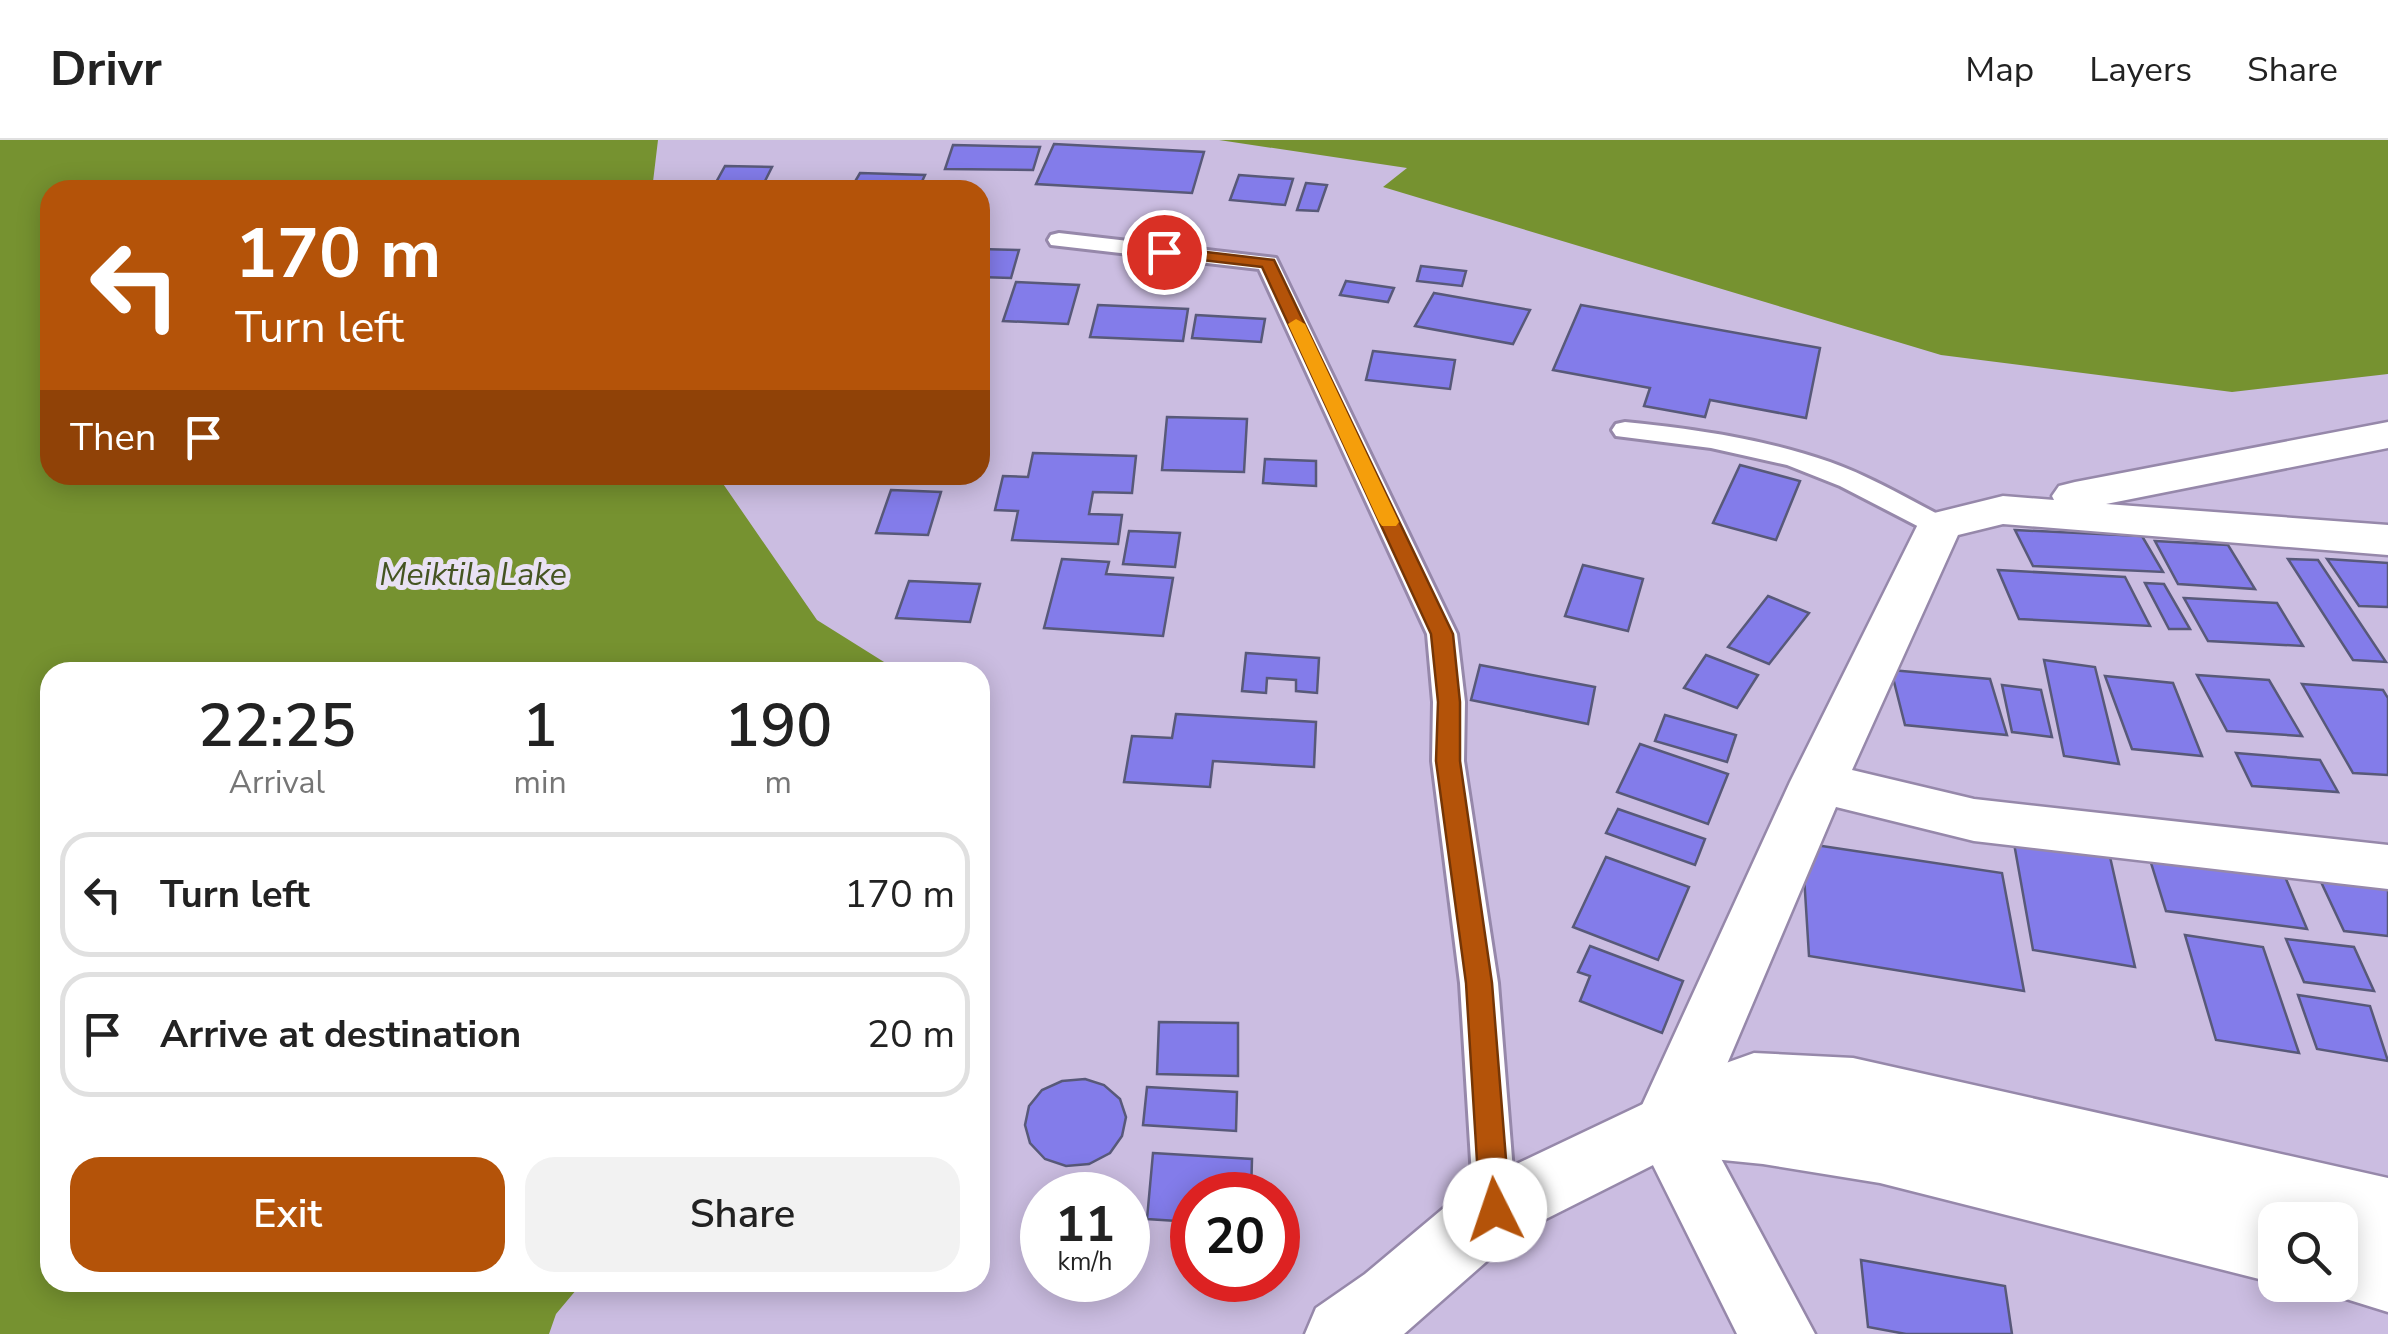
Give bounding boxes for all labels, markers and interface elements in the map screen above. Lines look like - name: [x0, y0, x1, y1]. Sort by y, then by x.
- text: Drivr: [50, 36, 162, 102]
- text: Map: [1965, 46, 2034, 93]
- text: Layers: [2089, 46, 2192, 93]
- text: Share: [2247, 46, 2338, 93]
- text: 170 m: [235, 206, 441, 302]
- pin: [1122, 210, 1207, 295]
- icon: left: [70, 220, 200, 350]
- icon: arrive: [1137, 225, 1192, 280]
- text: Turn left: [235, 297, 404, 358]
- icon: arrive: [176, 410, 231, 465]
- text: Then: [70, 412, 156, 463]
- water label: Meiktila Lake: [379, 553, 567, 596]
- text: 22:25: [198, 685, 356, 767]
- text: 1: [522, 685, 558, 767]
- text: 190: [724, 685, 832, 767]
- text: Arrival: [229, 761, 325, 804]
- text: min: [514, 761, 567, 804]
- text: m: [765, 761, 792, 804]
- icon: left: [75, 867, 130, 922]
- text: Turn left: [160, 869, 310, 920]
- text: 170 m: [844, 869, 955, 920]
- icon: arrive: [75, 1007, 130, 1062]
- text: Arrive at destination: [160, 1009, 521, 1060]
- text: 20 m: [867, 1009, 955, 1060]
- button: Exit: [70, 1157, 505, 1272]
- button: Share: [525, 1157, 960, 1272]
- position arrow: [1443, 1158, 1547, 1262]
- speed limit sign: 20: [1170, 1172, 1300, 1302]
- text: 11: [1055, 1190, 1115, 1259]
- map controls: [2258, 1202, 2358, 1302]
- button: search: [2258, 1202, 2358, 1302]
- text: km/h: [1057, 1245, 1113, 1279]

